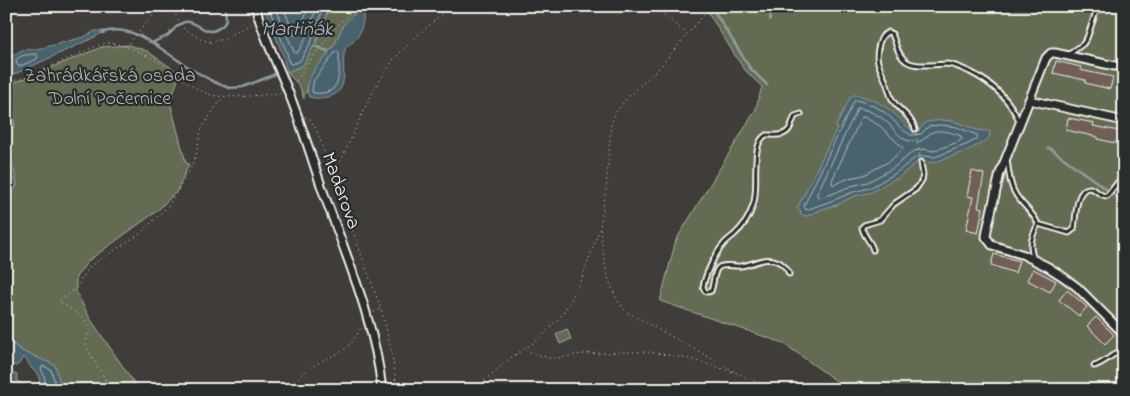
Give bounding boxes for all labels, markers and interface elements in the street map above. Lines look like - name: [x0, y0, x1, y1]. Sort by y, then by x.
- water label: Martiňák: [261, 15, 334, 45]
- park label: Zahrádkářská osada Dolní Počernice: [24, 62, 196, 114]
- street label: Madarova: [313, 148, 367, 234]

